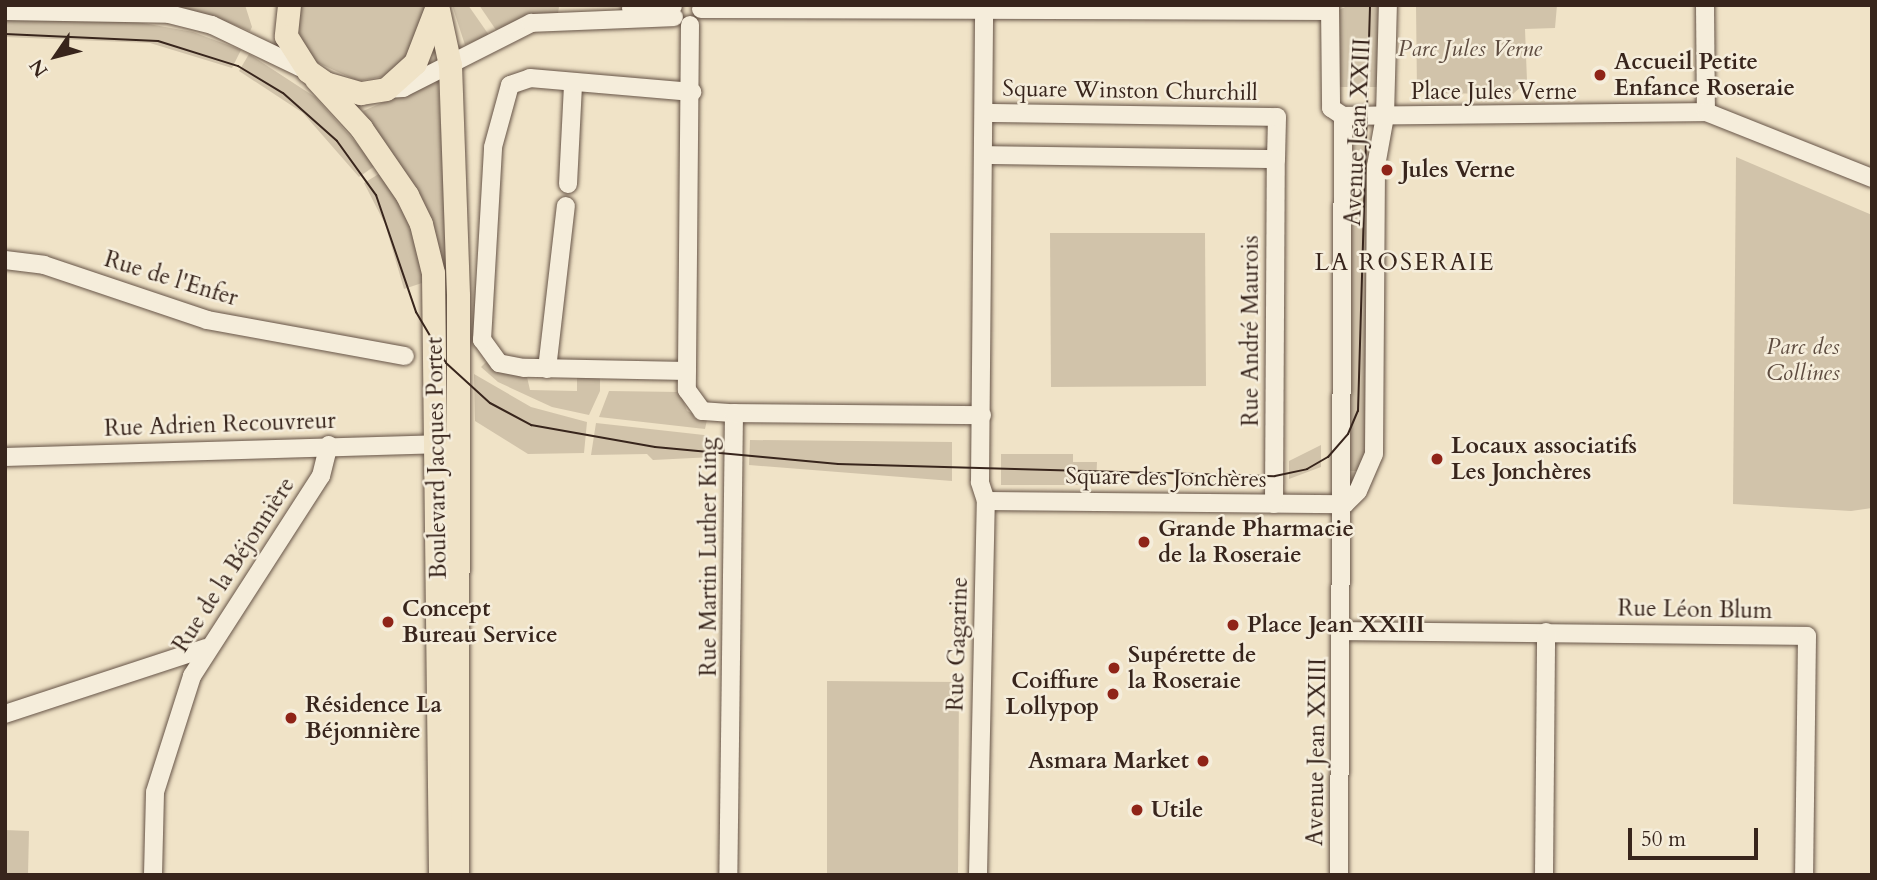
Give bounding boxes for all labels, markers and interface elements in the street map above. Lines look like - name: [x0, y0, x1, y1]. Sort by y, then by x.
- north arrow: [21, 21, 91, 91]
- park label: Parc Jules Verne: [1398, 35, 1542, 63]
- street label: Avenue Jean XXIII: [1339, 37, 1377, 227]
- place label: Accueil Petite Enfance Roseraie: [1614, 48, 1795, 102]
- text: N: [23, 54, 54, 82]
- marker: Accueil Petite Enfance Roseraie: [1592, 67, 1608, 83]
- street label: Square Winston Churchill: [1002, 75, 1258, 107]
- street label: Place Jules Verne: [1411, 78, 1577, 106]
- place label: Jules Verne: [1401, 156, 1515, 184]
- marker: Jules Verne: [1379, 162, 1395, 178]
- street label: Rue André Maurois: [1237, 235, 1265, 427]
- street label: Rue de l'Enfer: [101, 246, 241, 312]
- district label: LA ROSERAIE: [1316, 249, 1494, 277]
- park label: Parc des Collines: [1766, 333, 1840, 387]
- street label: Boulevard Jacques Portet: [421, 337, 453, 579]
- street label: Rue Adrien Recouvreur: [104, 407, 336, 443]
- place label: Locaux associatifs Les Jonchères: [1451, 432, 1637, 486]
- street label: Rue Martin Luther King: [695, 437, 723, 677]
- marker: Locaux associatifs Les Jonchères: [1429, 451, 1445, 467]
- street label: Square des Jonchères: [1065, 462, 1267, 494]
- street label: Rue de la Béjonnière: [167, 472, 301, 658]
- place label: Grande Pharmacie de la Roseraie: [1158, 515, 1354, 569]
- marker: Grande Pharmacie de la Roseraie: [1136, 534, 1152, 550]
- street label: Rue Gagarine: [942, 576, 974, 712]
- place label: Concept Bureau Service: [402, 595, 558, 649]
- street label: Rue Léon Blum: [1617, 595, 1773, 625]
- place label: Place Jean XXIII: [1247, 611, 1425, 639]
- marker: Concept Bureau Service: [380, 614, 396, 630]
- marker: Place Jean XXIII: [1225, 617, 1241, 633]
- place label: Supérette de la Roseraie: [1128, 641, 1256, 695]
- street label: Avenue Jean XXIII: [1302, 658, 1332, 846]
- marker: Supérette de la Roseraie: [1106, 660, 1122, 676]
- place label: Coiffure Lollypop: [1006, 667, 1099, 721]
- marker: Coiffure Lollypop: [1105, 686, 1121, 702]
- place label: Résidence La Béjonnière: [305, 691, 442, 745]
- marker: Résidence La Béjonnière: [283, 710, 299, 726]
- place label: Asmara Market: [1028, 747, 1189, 775]
- marker: Asmara Market: [1195, 753, 1211, 769]
- place label: Utile: [1151, 796, 1203, 824]
- marker: Utile: [1129, 802, 1145, 818]
- scale bar: [1632, 814, 1762, 858]
- text: 50 m: [1641, 825, 1686, 854]

